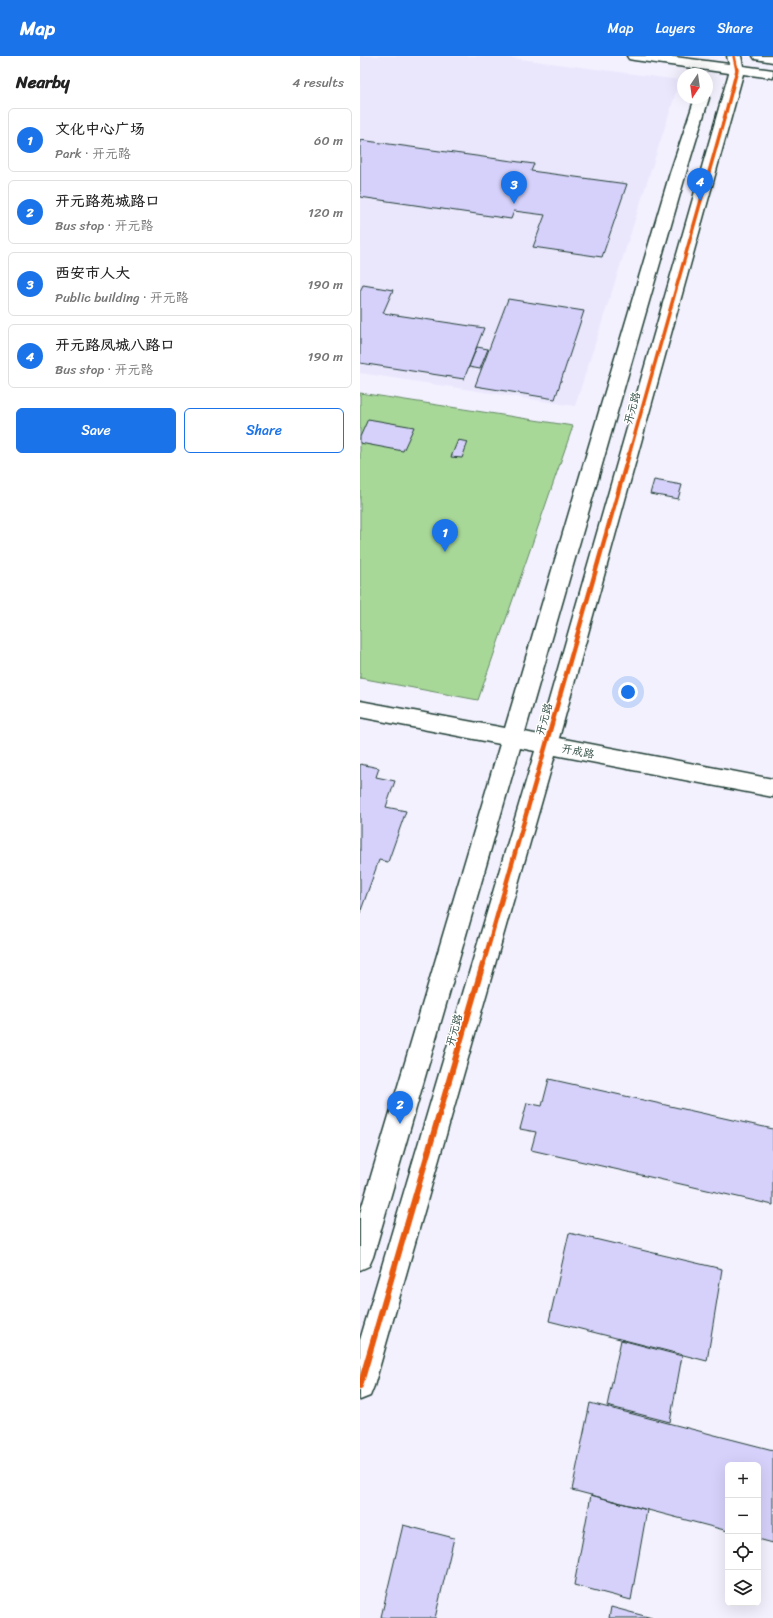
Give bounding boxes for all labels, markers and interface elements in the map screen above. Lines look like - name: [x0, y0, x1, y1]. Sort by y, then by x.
- text: Map: [20, 12, 55, 45]
- text: Map: [608, 16, 633, 41]
- text: Layers: [655, 16, 695, 41]
- text: Share: [717, 16, 753, 41]
- text: Nearby: [16, 67, 70, 97]
- north arrow: [677, 68, 713, 104]
- text: 4 results: [292, 71, 344, 94]
- text: 文化中心广场: [55, 116, 145, 142]
- text: 1: [27, 129, 33, 152]
- text: 60 m: [314, 129, 343, 152]
- text: Park · 开元路: [55, 142, 131, 165]
- pin: 4: [687, 168, 713, 201]
- pin: 3: [501, 171, 527, 204]
- text: 开元路苑城路口: [55, 188, 160, 214]
- text: 2: [26, 201, 34, 224]
- text: 120 m: [308, 201, 343, 224]
- text: Bus stop · 开元路: [55, 214, 153, 237]
- text: 西安市人大: [55, 260, 130, 286]
- text: 3: [26, 273, 34, 296]
- text: 190 m: [308, 273, 343, 296]
- text: Public building · 开元路: [55, 286, 189, 309]
- text: 开元路凤城八路口: [55, 332, 175, 358]
- text: 4: [26, 345, 34, 368]
- text: 190 m: [308, 345, 343, 368]
- text: Bus stop · 开元路: [55, 358, 153, 381]
- street label: 开元路: [619, 390, 646, 427]
- button: Save: [16, 408, 176, 453]
- button: Share: [184, 408, 344, 453]
- pin: 1: [432, 519, 458, 552]
- your location: [618, 682, 638, 702]
- street label: 开元路: [531, 701, 558, 738]
- street label: 开成路: [560, 739, 596, 764]
- street label: 开元路: [441, 1012, 468, 1049]
- pin: 2: [387, 1091, 413, 1124]
- map controls: [725, 1462, 761, 1606]
- button: +: [725, 1462, 761, 1498]
- button: −: [725, 1498, 761, 1534]
- button: locate: [725, 1534, 761, 1570]
- button: layers: [725, 1570, 761, 1606]

